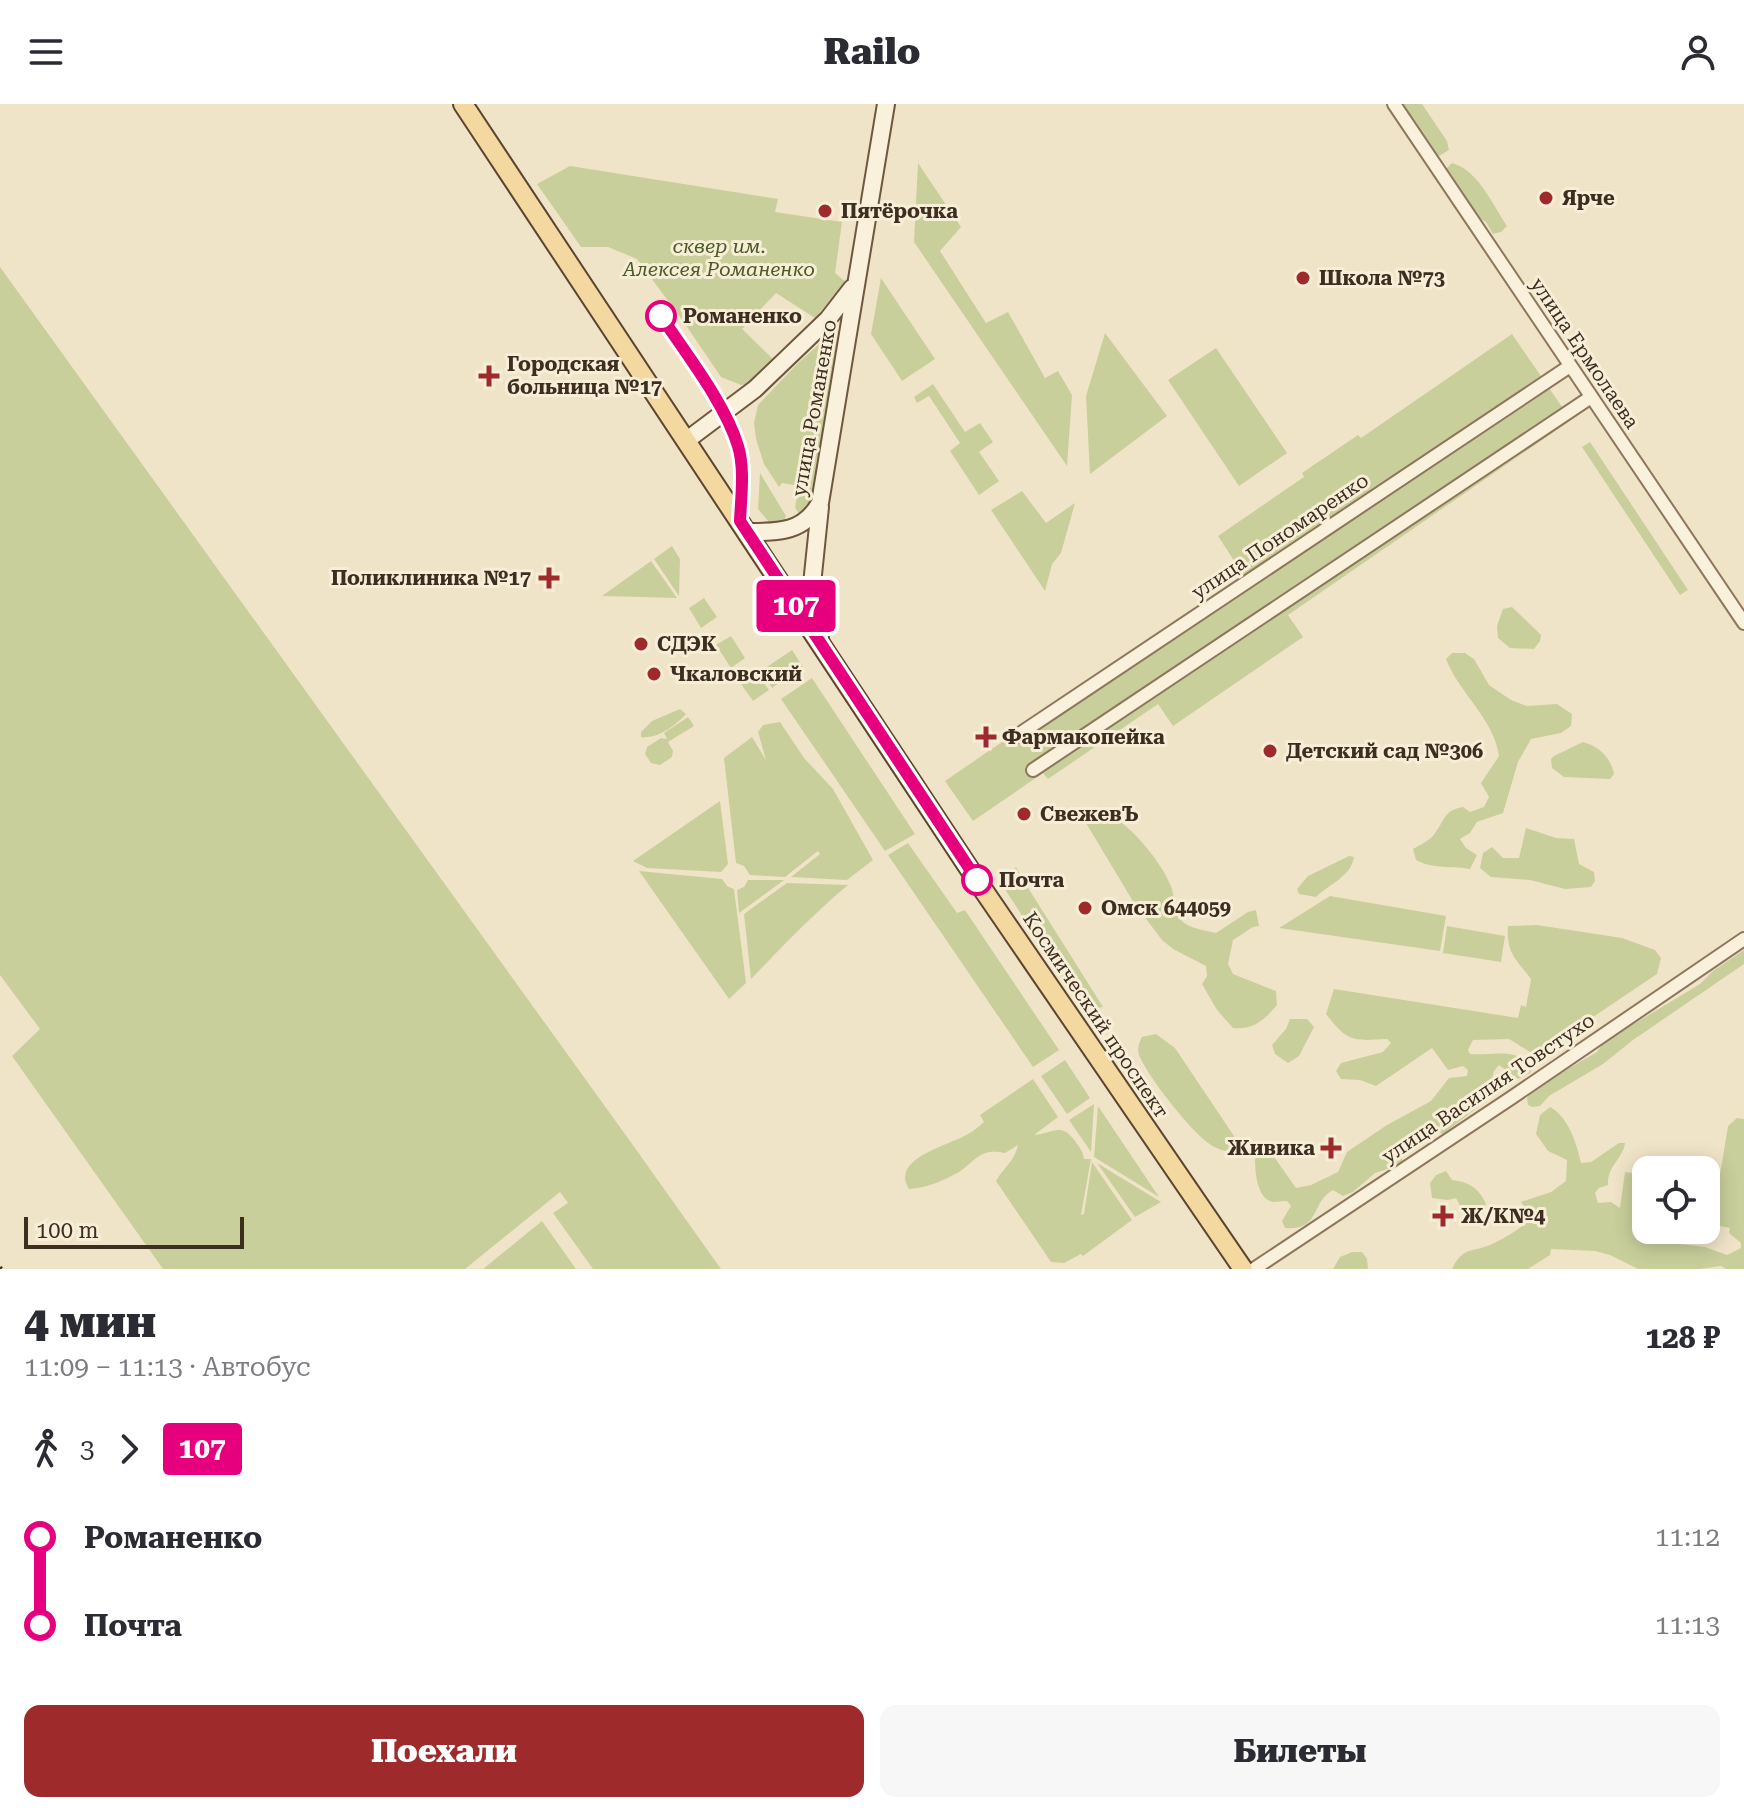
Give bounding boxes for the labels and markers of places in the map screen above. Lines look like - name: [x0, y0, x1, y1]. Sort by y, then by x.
- place label: Ярче: [1562, 186, 1615, 210]
- marker: Ярче: [1537, 189, 1555, 207]
- place label: Пятёрочка: [841, 199, 958, 223]
- marker: Пятёрочка: [816, 202, 834, 220]
- place label: Школа №73: [1319, 266, 1445, 290]
- marker: Школа №73: [1294, 269, 1312, 287]
- marker: Романенко: [646, 301, 676, 331]
- place label: Романенко: [683, 304, 802, 328]
- place label: Городская больница №17: [507, 352, 662, 399]
- marker: Городская больница №17: [478, 365, 500, 387]
- place label: Поликлиника №17: [331, 566, 531, 590]
- marker: Поликлиника №17: [538, 567, 560, 589]
- place label: СДЭК: [657, 632, 717, 656]
- marker: СДЭК: [632, 635, 650, 653]
- place label: Чкаловский: [670, 662, 802, 686]
- marker: Чкаловский: [645, 665, 663, 683]
- place label: Фармакопейка: [1002, 725, 1165, 749]
- marker: Фармакопейка: [977, 728, 995, 746]
- place label: Детский сад №306: [1286, 739, 1483, 763]
- marker: Детский сад №306: [1261, 742, 1279, 760]
- place label: СвежевЪ: [1040, 802, 1139, 826]
- marker: СвежевЪ: [1015, 805, 1033, 823]
- marker: Почта: [962, 865, 992, 895]
- place label: Почта: [999, 868, 1065, 892]
- place label: Омск 644059: [1101, 896, 1231, 920]
- marker: Омск 644059: [1076, 899, 1094, 917]
- place label: Живика: [1227, 1136, 1315, 1160]
- marker: Живика: [1322, 1139, 1340, 1157]
- place label: Ж/К№4: [1461, 1204, 1546, 1228]
- marker: Ж/К№4: [1432, 1205, 1454, 1227]

